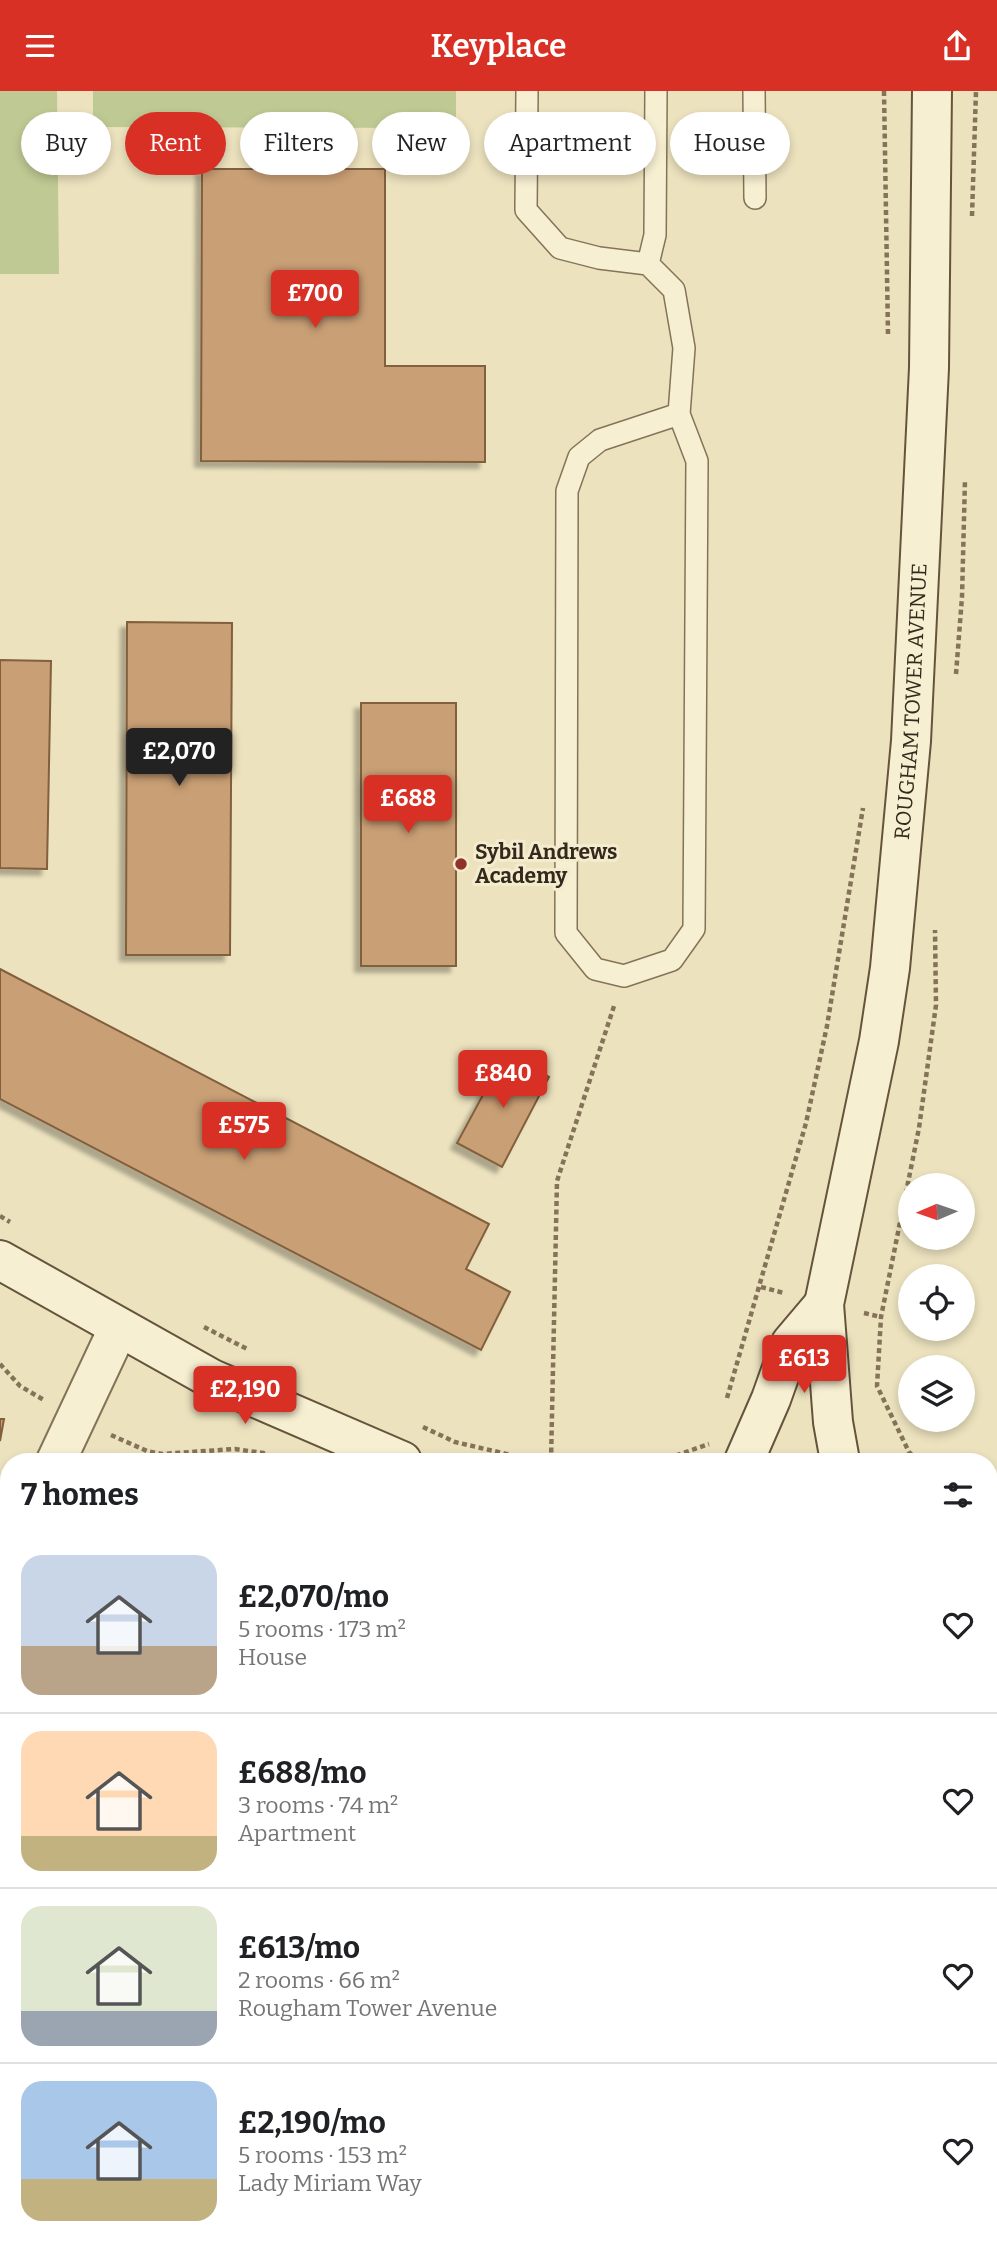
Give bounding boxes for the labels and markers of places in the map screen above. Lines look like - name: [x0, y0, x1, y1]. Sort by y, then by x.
- pin: £700: [274, 271, 356, 330]
- pin: £2,070: [122, 729, 236, 788]
- pin: £688: [367, 775, 449, 835]
- place label: Sybil Andrews Academy: [475, 839, 617, 889]
- marker: Sybil Andrews Academy: [453, 856, 469, 872]
- pin: £840: [462, 1051, 544, 1110]
- pin: £575: [203, 1103, 285, 1162]
- pin: £613: [763, 1335, 845, 1395]
- pin: £2,190: [188, 1367, 302, 1426]

